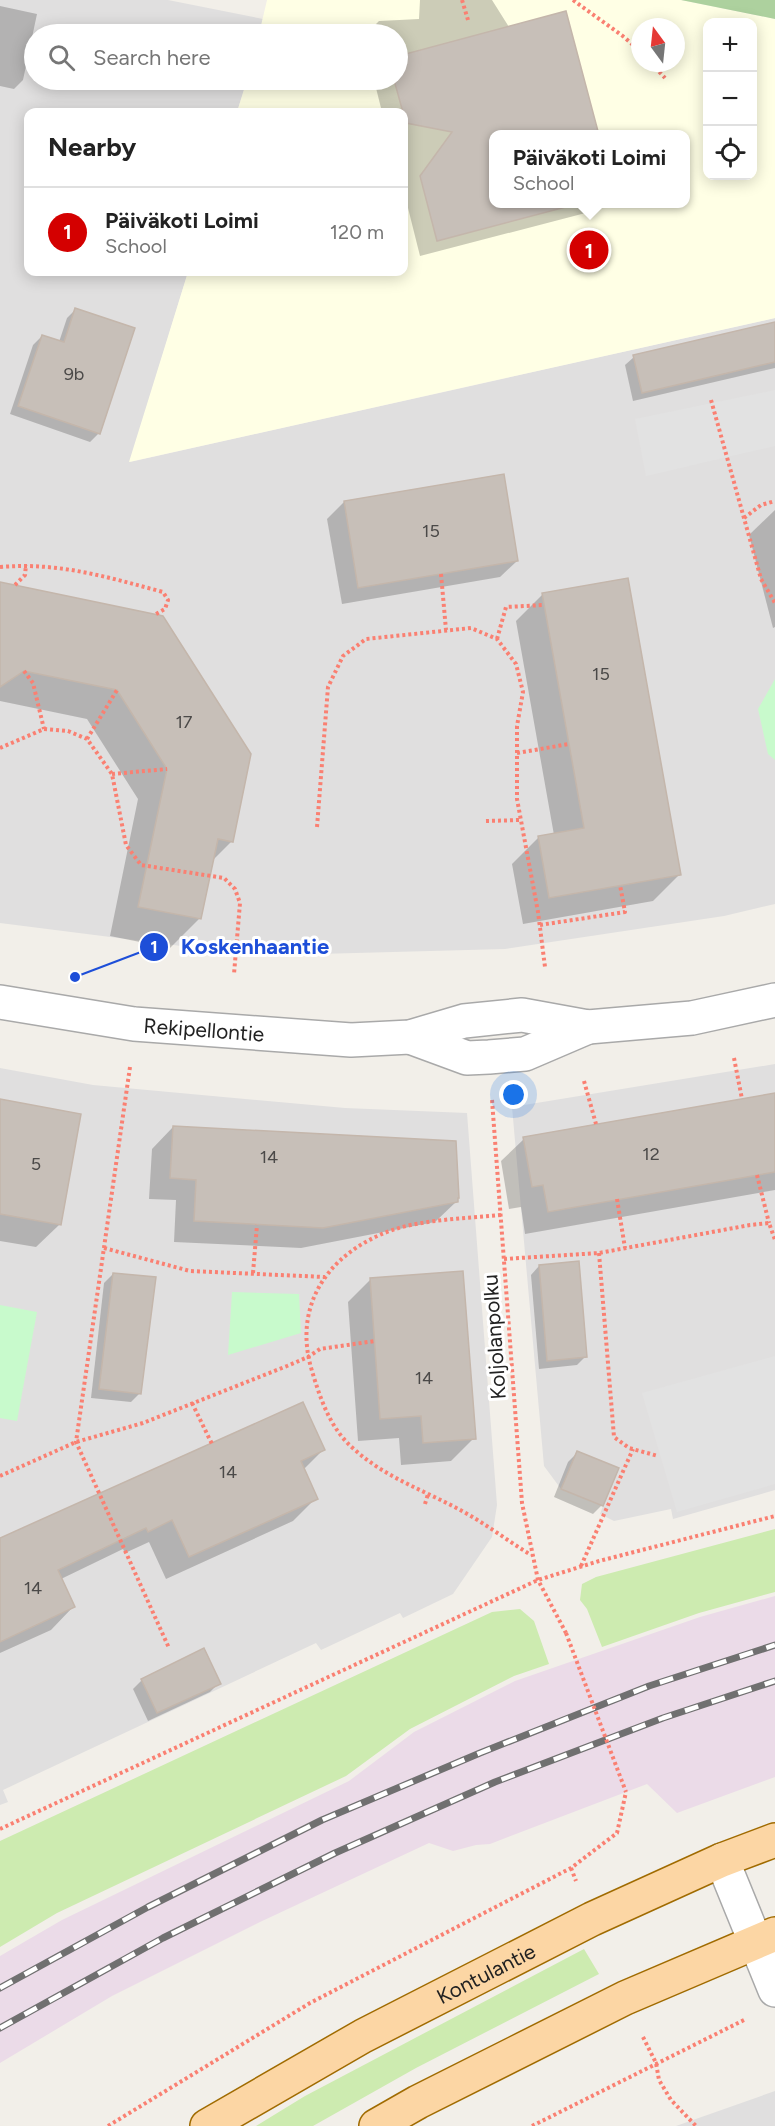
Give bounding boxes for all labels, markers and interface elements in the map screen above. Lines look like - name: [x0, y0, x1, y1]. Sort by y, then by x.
- north arrow: [631, 18, 685, 72]
- map controls: [703, 18, 757, 180]
- button: +: [703, 18, 757, 72]
- search box: [24, 24, 408, 90]
- icon: search: [45, 41, 78, 74]
- text: Search here: [93, 44, 211, 71]
- button: −: [703, 72, 757, 126]
- button: locate: [703, 126, 757, 180]
- popup: [489, 130, 690, 208]
- text: Nearby: [48, 131, 136, 163]
- text: Päiväkoti Loimi: [513, 144, 666, 171]
- text: School: [513, 171, 575, 195]
- text: Päiväkoti Loimi: [105, 207, 259, 234]
- text: 1: [63, 220, 72, 244]
- text: 120 m: [330, 220, 384, 244]
- pin: 1: [570, 228, 608, 272]
- text: School: [105, 234, 167, 258]
- house number: 9b: [64, 363, 84, 385]
- house number: 15: [422, 520, 440, 542]
- house number: 15: [592, 663, 610, 685]
- house number: 17: [175, 711, 193, 733]
- callout: Koskenhaantie: [139, 927, 341, 967]
- text: Koskenhaantie: [181, 933, 329, 960]
- text: 1: [150, 936, 158, 958]
- street label: Rekipellontie: [143, 1012, 265, 1046]
- your location: [499, 1080, 528, 1109]
- house number: 12: [642, 1143, 660, 1165]
- house number: 14: [260, 1146, 278, 1168]
- house number: 5: [31, 1153, 41, 1175]
- street label: Koljolanpolku: [477, 1274, 511, 1400]
- house number: 14: [415, 1367, 433, 1389]
- house number: 14: [219, 1461, 237, 1483]
- house number: 14: [24, 1577, 42, 1599]
- street label: Kontulantie: [432, 1938, 539, 2009]

